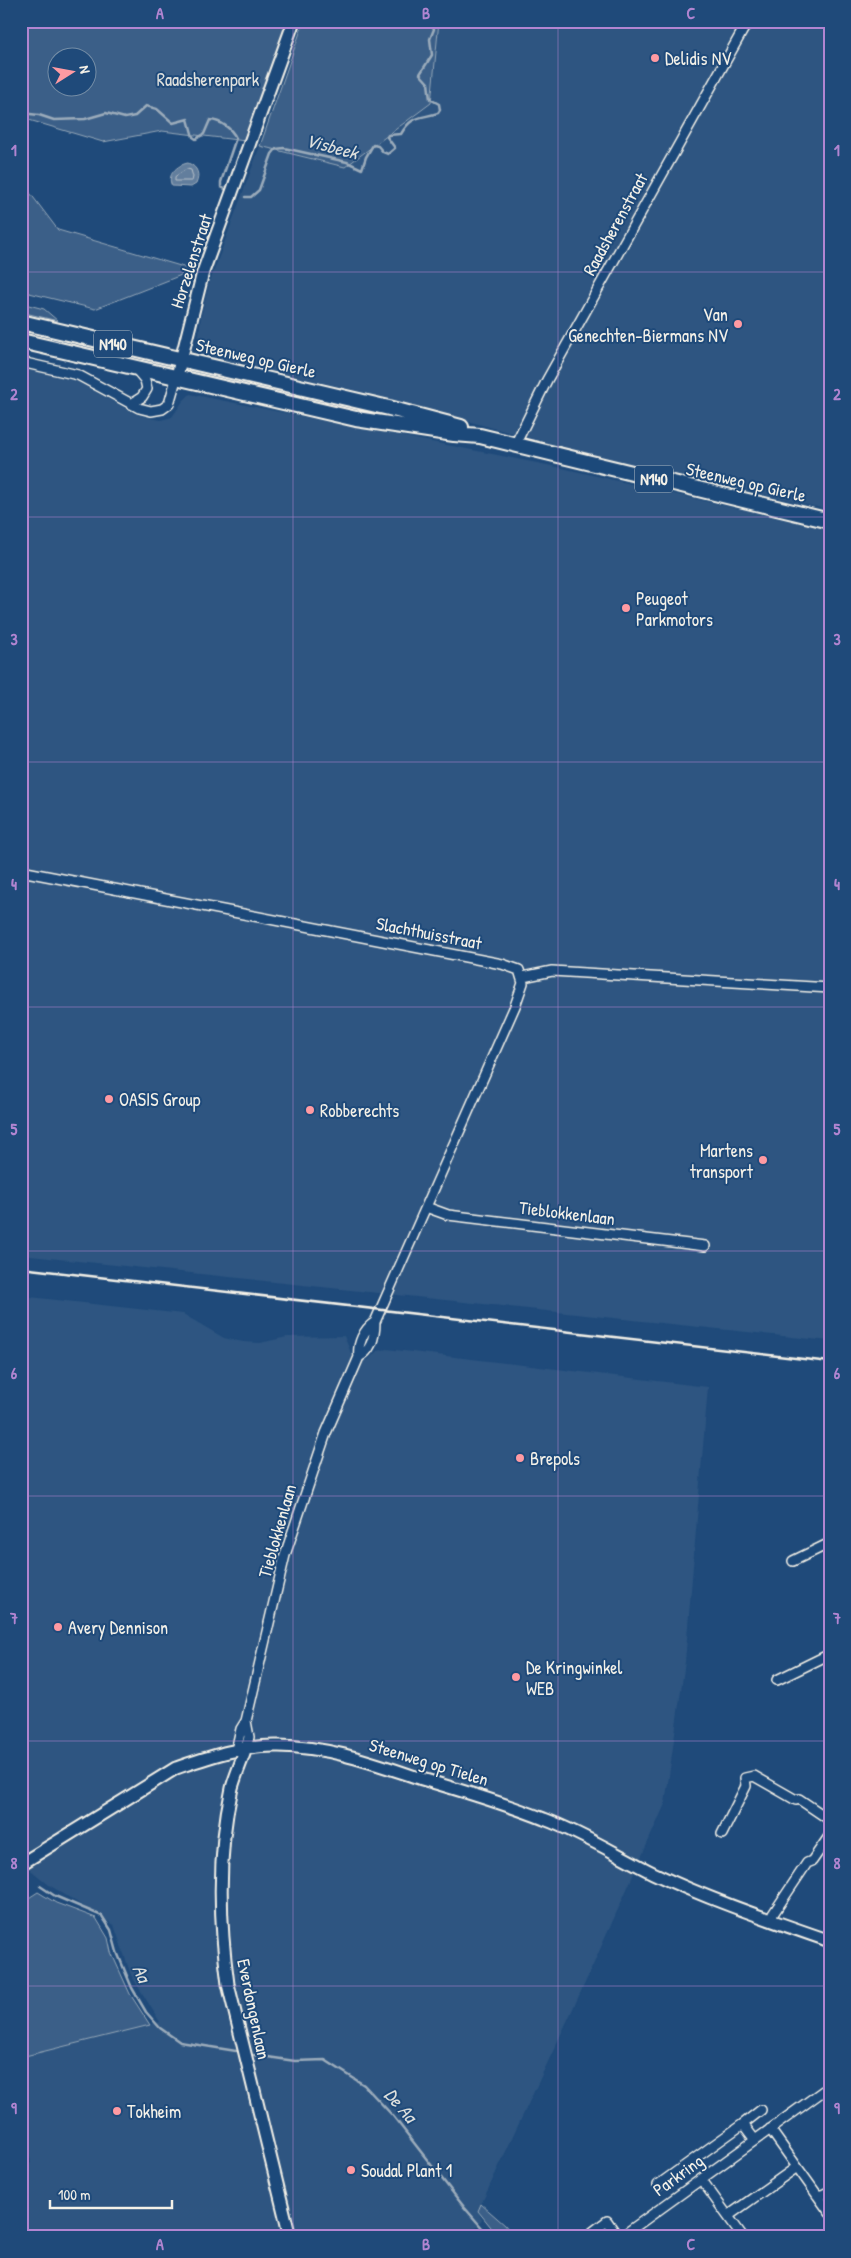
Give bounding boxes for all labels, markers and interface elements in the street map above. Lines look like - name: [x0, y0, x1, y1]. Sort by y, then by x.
- text: A: [156, 2, 164, 24]
- text: B: [422, 2, 430, 24]
- text: C: [687, 2, 696, 24]
- place label: Delidis NV: [665, 46, 732, 71]
- north arrow: [48, 48, 98, 98]
- marker: Delidis NV: [649, 52, 661, 64]
- text: N: [75, 64, 95, 75]
- park label: Raadsherenpark: [157, 67, 260, 92]
- water label: Visbeek: [303, 127, 363, 166]
- text: 1: [11, 139, 17, 161]
- text: 1: [834, 139, 840, 161]
- street label: Raadsherenstraat: [577, 168, 654, 280]
- street label: Horzelenstraat: [164, 210, 218, 311]
- place label: Van Genechten-Biermans NV: [568, 302, 729, 348]
- marker: Van Genechten-Biermans NV: [732, 318, 744, 330]
- road number: N140: [94, 330, 132, 358]
- street label: Steenweg op Gierle: [194, 332, 318, 384]
- text: 2: [10, 383, 18, 405]
- text: 2: [833, 383, 841, 405]
- street label: Steenweg op Gierle: [684, 456, 808, 508]
- road number: N140: [635, 466, 673, 492]
- place label: Peugeot Parkmotors: [636, 586, 713, 632]
- marker: Peugeot Parkmotors: [620, 602, 632, 614]
- text: 3: [10, 628, 18, 650]
- text: 3: [833, 628, 841, 650]
- text: 4: [11, 873, 17, 895]
- text: 4: [834, 873, 840, 895]
- street label: Slachthuisstraat: [374, 911, 485, 956]
- place label: OASIS Group: [119, 1087, 201, 1112]
- marker: OASIS Group: [103, 1093, 115, 1105]
- place label: Robberechts: [320, 1098, 399, 1123]
- marker: Robberechts: [304, 1104, 316, 1116]
- text: 5: [11, 1118, 18, 1140]
- text: 5: [834, 1118, 841, 1140]
- place label: Martens transport: [690, 1138, 754, 1184]
- marker: Martens transport: [757, 1154, 769, 1166]
- street label: Tieblokkenlaan: [518, 1195, 616, 1231]
- text: 6: [11, 1362, 18, 1384]
- text: 6: [834, 1362, 841, 1384]
- place label: Brepols: [530, 1446, 580, 1471]
- marker: Brepols: [514, 1452, 526, 1464]
- street label: Tieblokkenlaan: [252, 1481, 302, 1581]
- text: 7: [9, 1607, 18, 1629]
- text: 7: [832, 1607, 841, 1629]
- place label: Avery Dennison: [68, 1615, 168, 1640]
- marker: Avery Dennison: [52, 1621, 64, 1633]
- place label: De Kringwinkel WEB: [526, 1655, 623, 1701]
- marker: De Kringwinkel WEB: [510, 1671, 522, 1683]
- street label: Steenweg op Tielen: [366, 1732, 492, 1792]
- text: 8: [11, 1852, 18, 1874]
- text: 8: [834, 1852, 841, 1874]
- street label: Everdongenlaan: [231, 1957, 277, 2061]
- water label: Aa: [127, 1960, 158, 1989]
- water label: De Aa: [379, 2082, 425, 2130]
- text: 9: [11, 2097, 17, 2119]
- text: 9: [834, 2097, 840, 2119]
- place label: Tokheim: [127, 2099, 181, 2124]
- marker: Tokheim: [111, 2105, 123, 2117]
- street label: Parkring: [648, 2148, 708, 2202]
- place label: Soudal Plant 1: [361, 2158, 452, 2183]
- marker: Soudal Plant 1: [345, 2164, 357, 2176]
- scale bar: [50, 2178, 172, 2210]
- text: 100 m: [58, 2184, 91, 2205]
- text: A: [156, 2233, 164, 2255]
- text: B: [422, 2233, 430, 2255]
- text: C: [687, 2233, 696, 2255]

